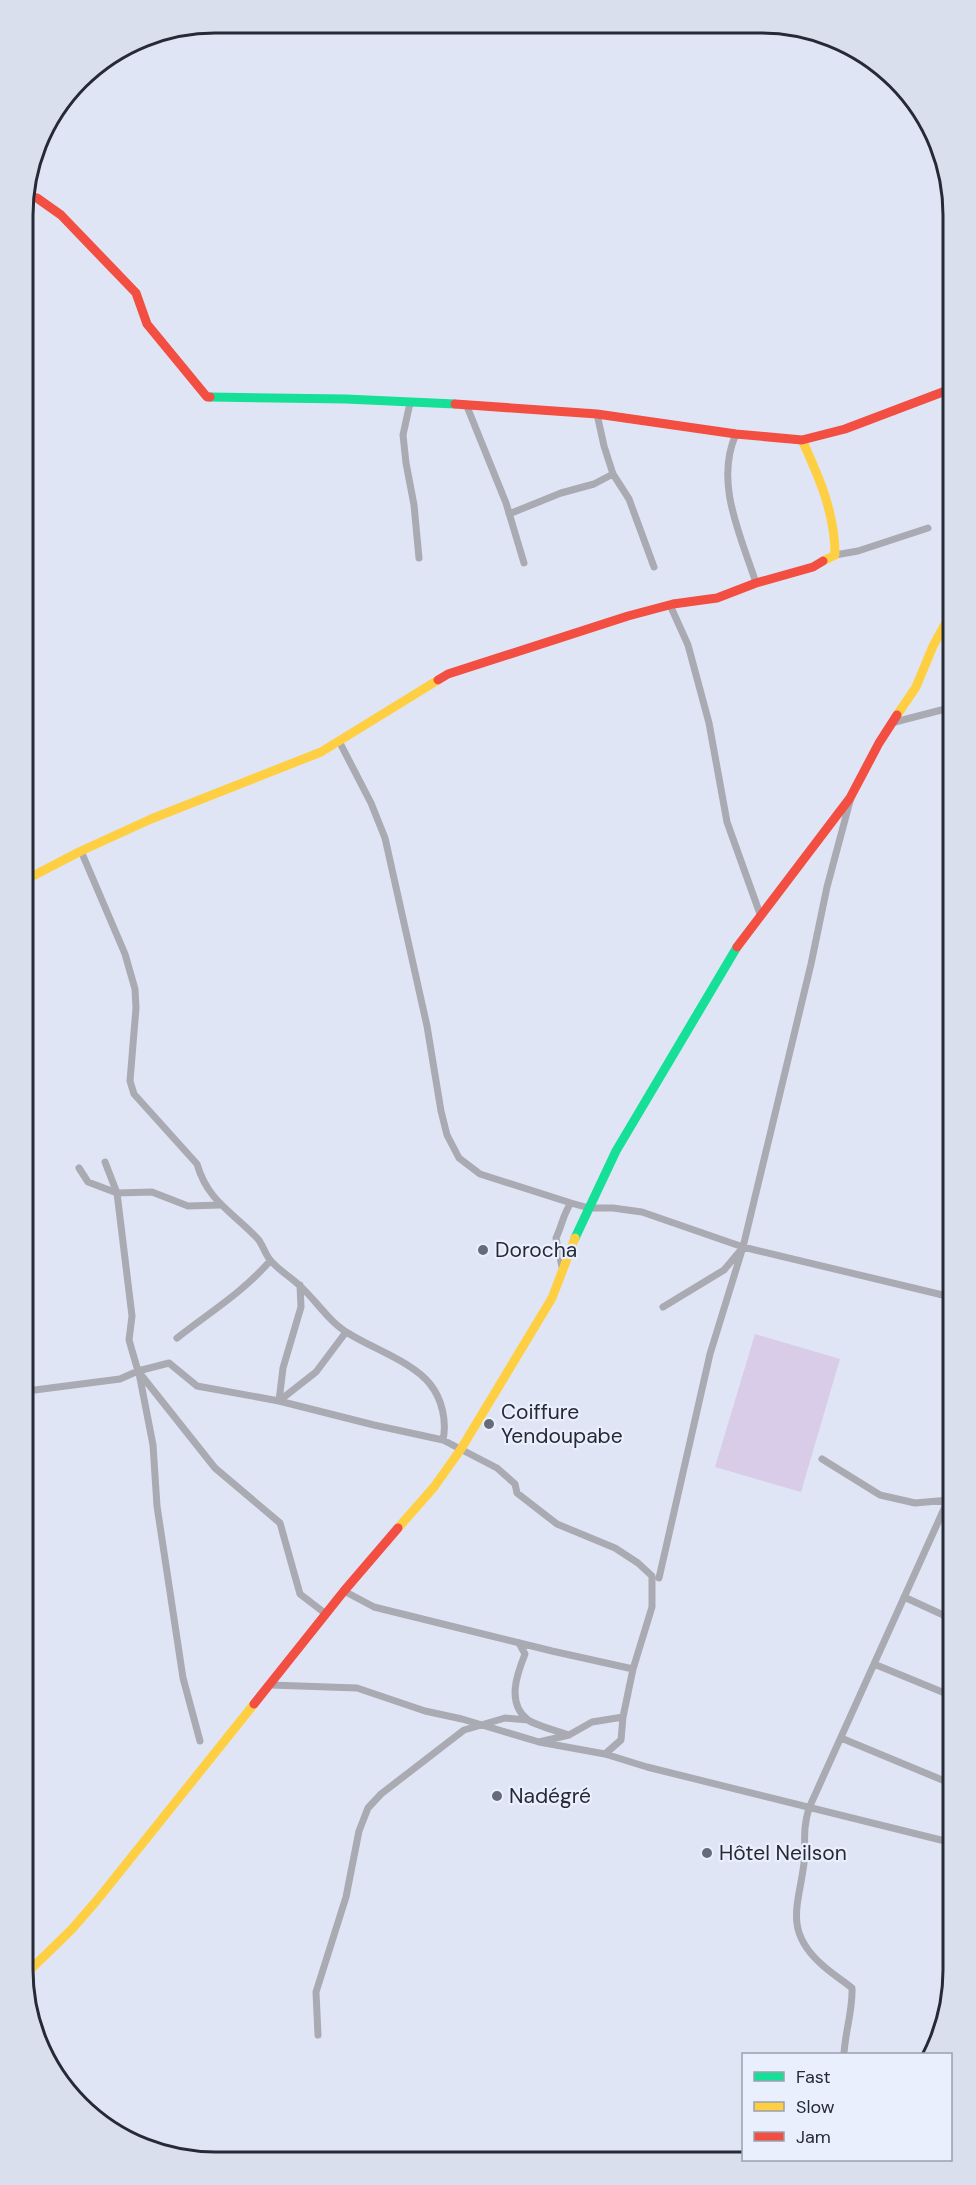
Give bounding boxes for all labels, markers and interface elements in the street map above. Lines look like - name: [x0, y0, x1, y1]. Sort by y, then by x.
- place label: Dorocha: [495, 1236, 577, 1264]
- marker: Dorocha: [476, 1243, 490, 1257]
- place label: Coiffure Yendoupabe: [501, 1398, 623, 1450]
- marker: Coiffure Yendoupabe: [482, 1417, 496, 1431]
- place label: Nadégré: [509, 1782, 591, 1810]
- marker: Nadégré: [490, 1789, 504, 1803]
- place label: Hôtel Neilson: [719, 1839, 847, 1867]
- marker: Hôtel Neilson: [700, 1846, 714, 1860]
- legend: [742, 2053, 952, 2161]
- text: Fast: [796, 2065, 831, 2089]
- text: Slow: [796, 2095, 835, 2119]
- text: Jam: [796, 2125, 831, 2149]

